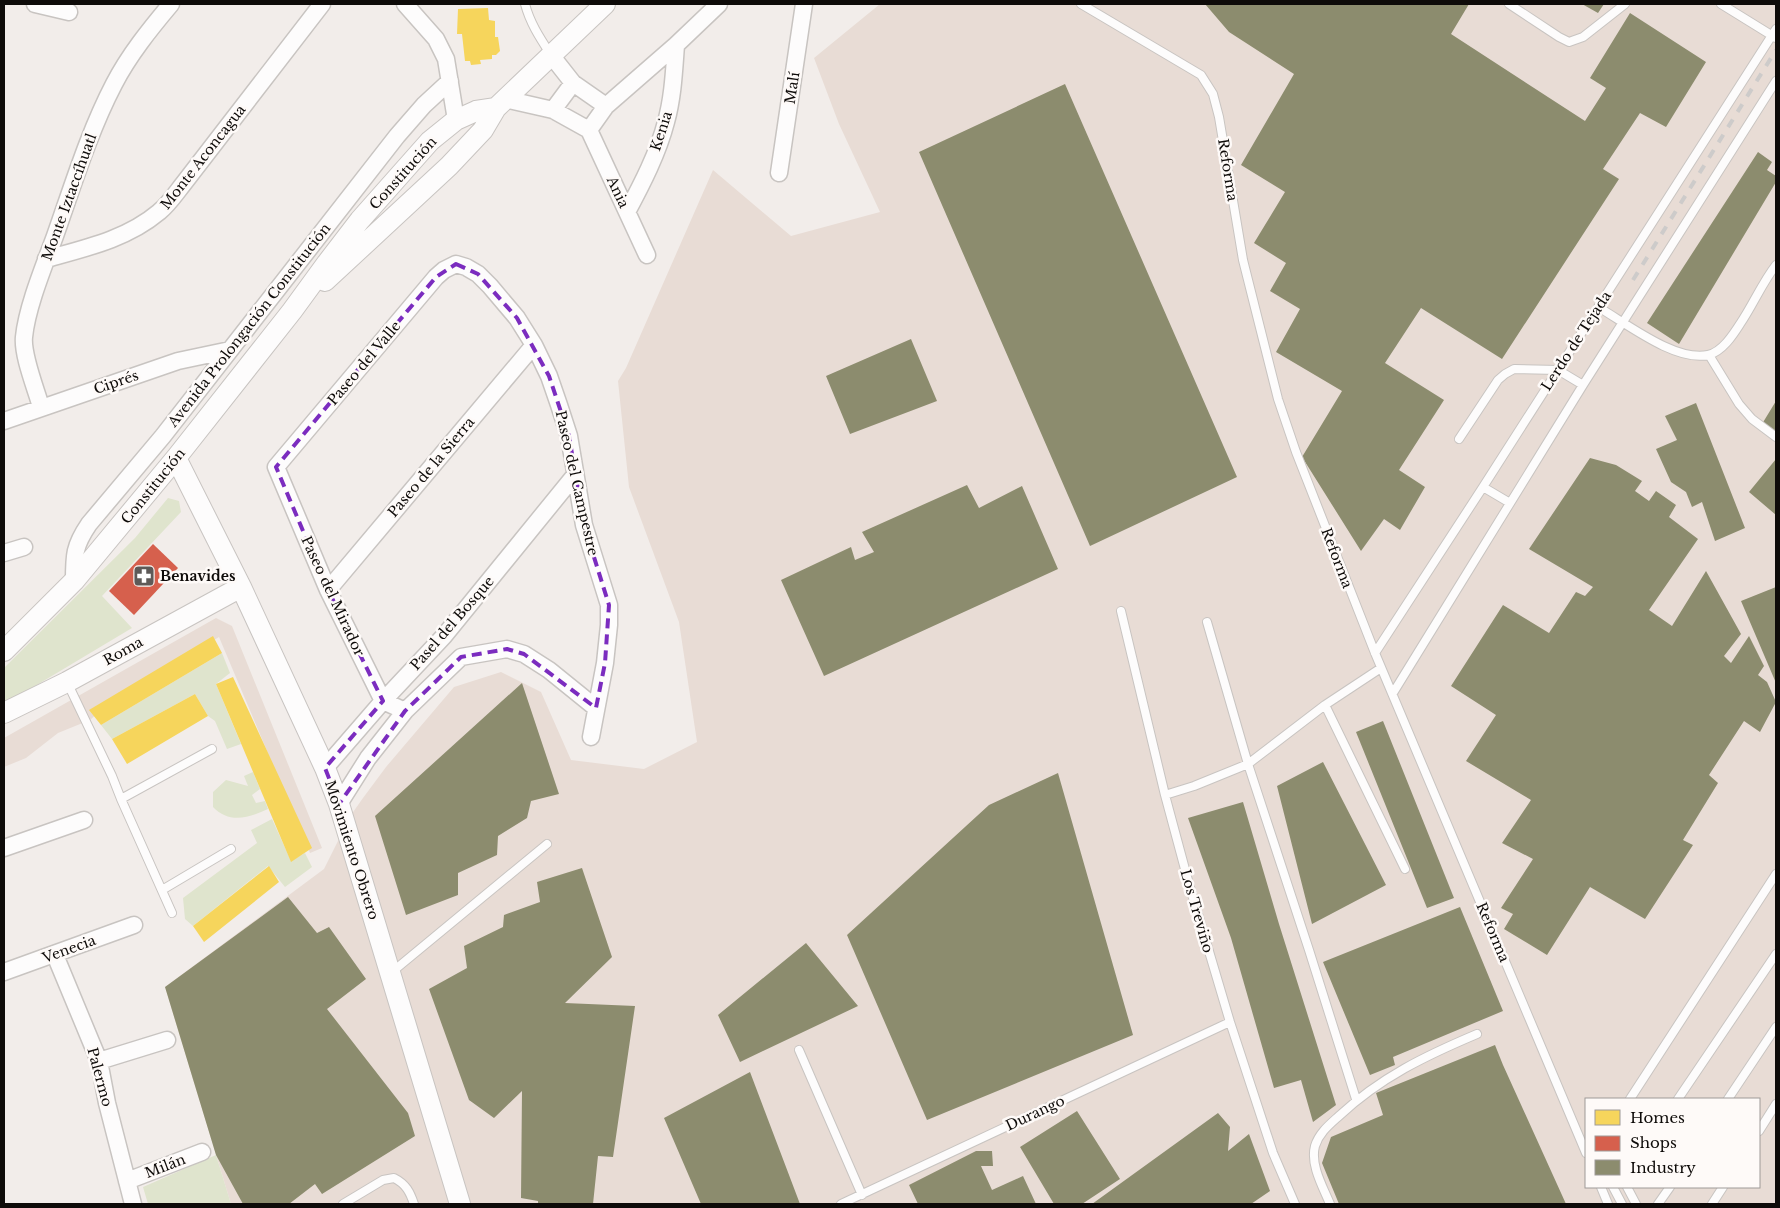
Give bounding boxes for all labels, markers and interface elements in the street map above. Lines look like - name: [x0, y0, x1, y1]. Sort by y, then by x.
- street label: Malí: [781, 70, 803, 105]
- street label: Monte Aconcagua: [156, 101, 250, 213]
- street label: Kenia: [646, 109, 676, 153]
- street label: Monte Iztaccíhuatl: [38, 131, 101, 263]
- street label: Constitución: [365, 132, 441, 213]
- street label: Reforma: [1214, 137, 1242, 203]
- street label: Ania: [602, 172, 633, 211]
- street label: Avenida Prolongación Constitución: [163, 219, 334, 431]
- street label: Lerdo de Tejada: [1537, 288, 1615, 394]
- street label: Paseo del Valle: [323, 317, 405, 409]
- street label: Ciprés: [91, 366, 141, 398]
- street label: Paseo del Campestre: [552, 409, 602, 557]
- street label: Paseo de la Sierra: [384, 413, 478, 521]
- street label: Constitución: [117, 444, 189, 527]
- street label: Reforma: [1317, 525, 1357, 591]
- street label: Paseo del Mirador: [297, 533, 369, 659]
- pharmacy icon: Benavides: [132, 564, 156, 588]
- place label: Benavides: [160, 567, 236, 585]
- street label: Pasel del Bosque: [406, 572, 498, 674]
- street label: Roma: [100, 633, 146, 669]
- street label: Movimiento Obrero: [321, 778, 383, 922]
- street label: Los Treviño: [1176, 867, 1218, 955]
- street label: Reforma: [1472, 899, 1514, 965]
- street label: Venecia: [39, 931, 98, 967]
- street label: Palermo: [83, 1045, 117, 1109]
- street label: Durango: [1003, 1091, 1067, 1135]
- legend: [1585, 1098, 1760, 1188]
- text: Homes: [1630, 1108, 1685, 1127]
- text: Shops: [1630, 1133, 1677, 1152]
- street label: Milán: [142, 1150, 188, 1182]
- text: Industry: [1630, 1158, 1696, 1177]

